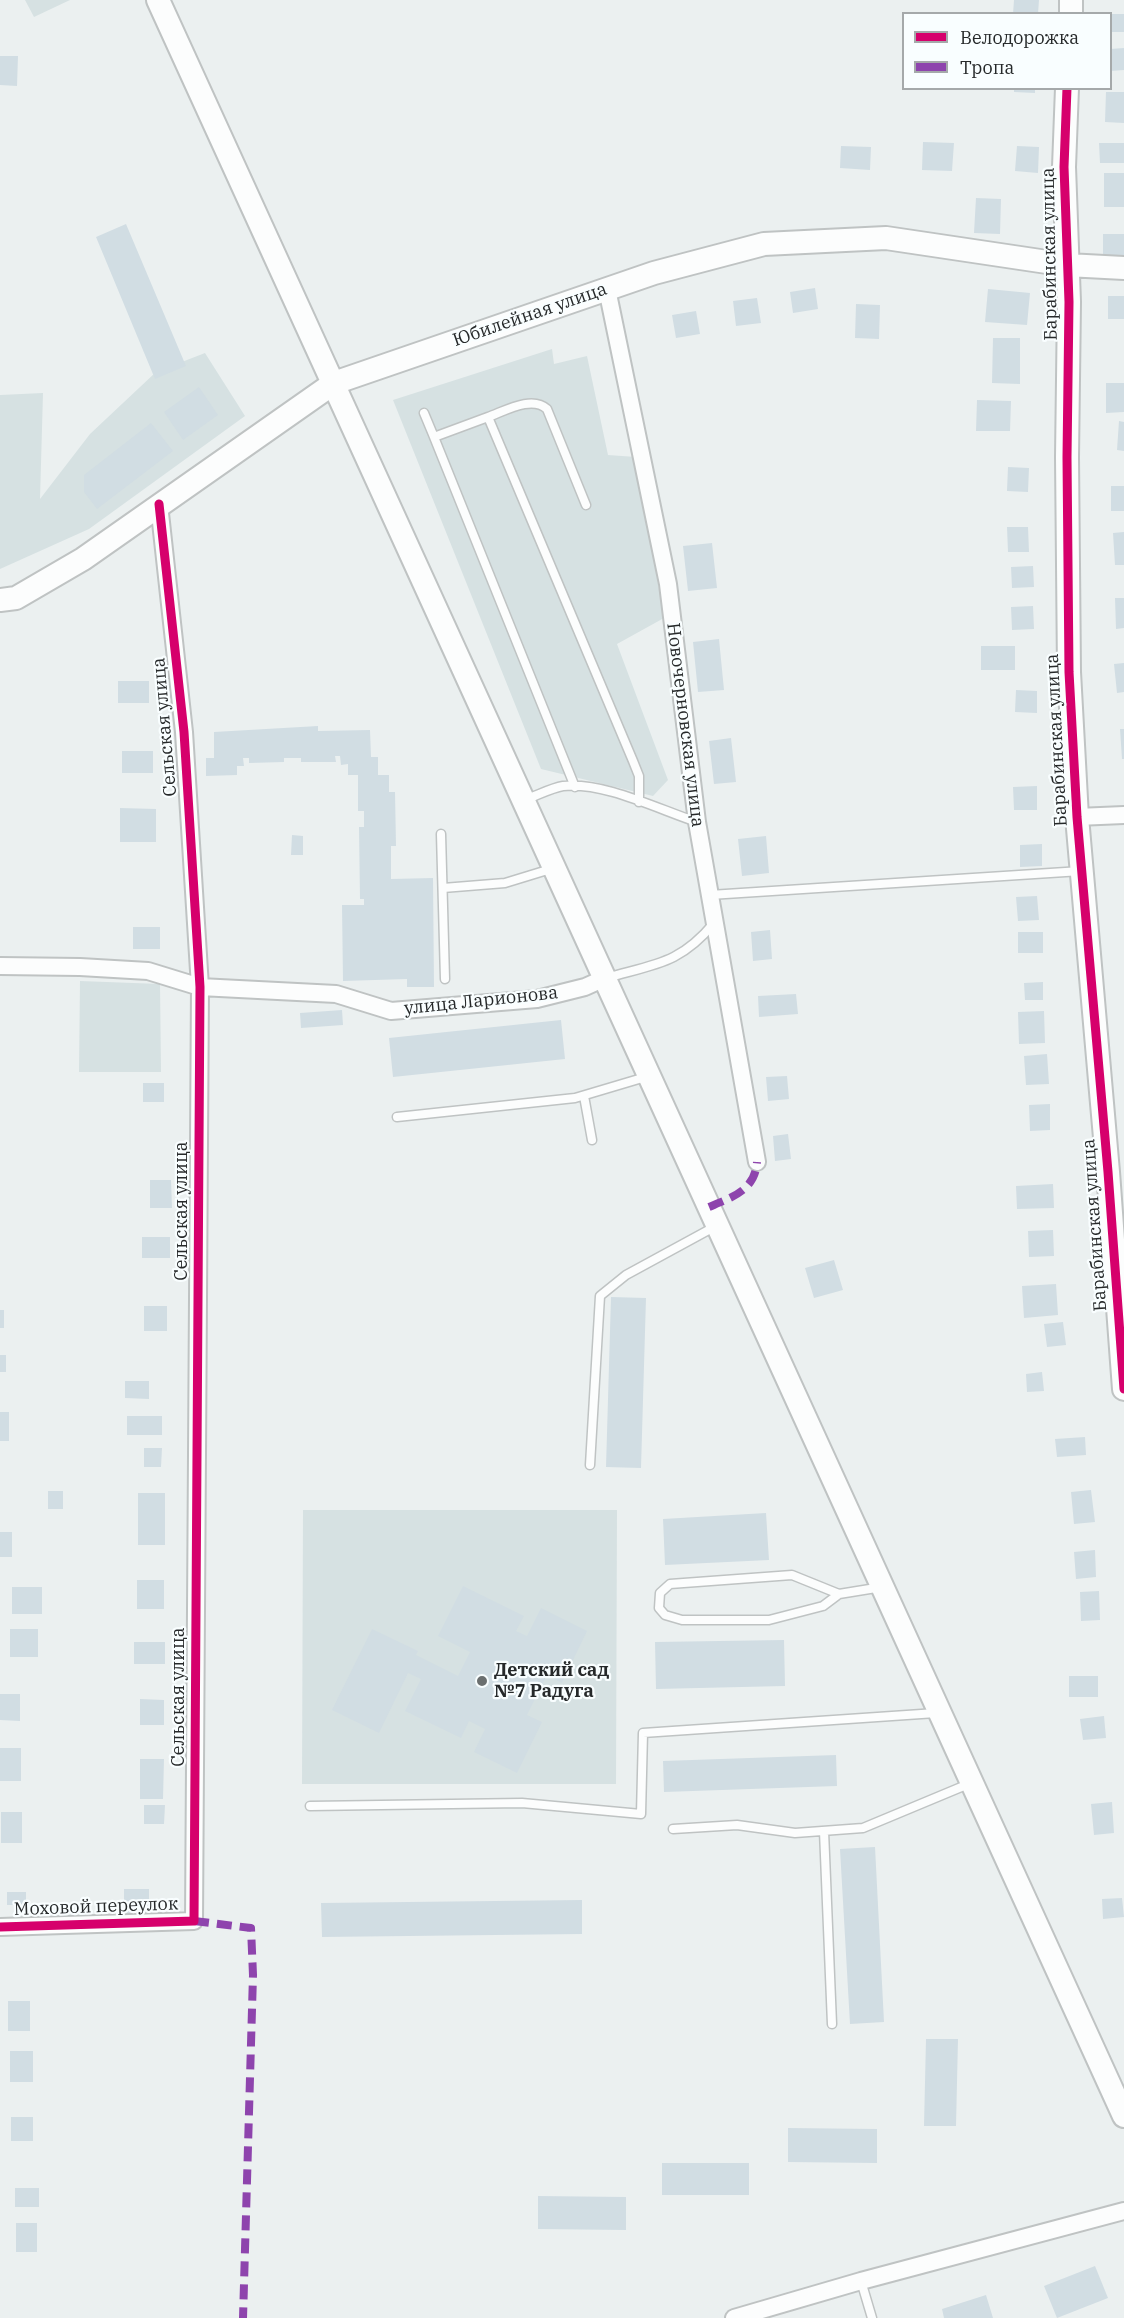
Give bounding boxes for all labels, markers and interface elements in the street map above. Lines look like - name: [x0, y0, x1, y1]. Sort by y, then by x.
- legend: [902, 12, 1112, 90]
- text: Велодорожка: [960, 26, 1079, 49]
- text: Тропа: [960, 56, 1014, 79]
- street label: Барабинская улица: [1038, 167, 1062, 341]
- street label: Юбилейная улица: [450, 278, 610, 352]
- street label: Новочерновская улица: [662, 621, 708, 829]
- street label: Барабинская улица: [1042, 653, 1072, 827]
- street label: Сельская улица: [148, 657, 182, 797]
- street label: улица Ларионова: [403, 982, 559, 1020]
- street label: Барабинская улица: [1078, 1138, 1112, 1312]
- street label: Сельская улица: [171, 1141, 193, 1281]
- street label: Сельская улица: [168, 1627, 190, 1767]
- place label: Детский сад №7 Радуга: [494, 1660, 609, 1702]
- marker: Детский сад №7 Радуга: [475, 1674, 489, 1688]
- street label: Моховой переулок: [13, 1893, 179, 1921]

